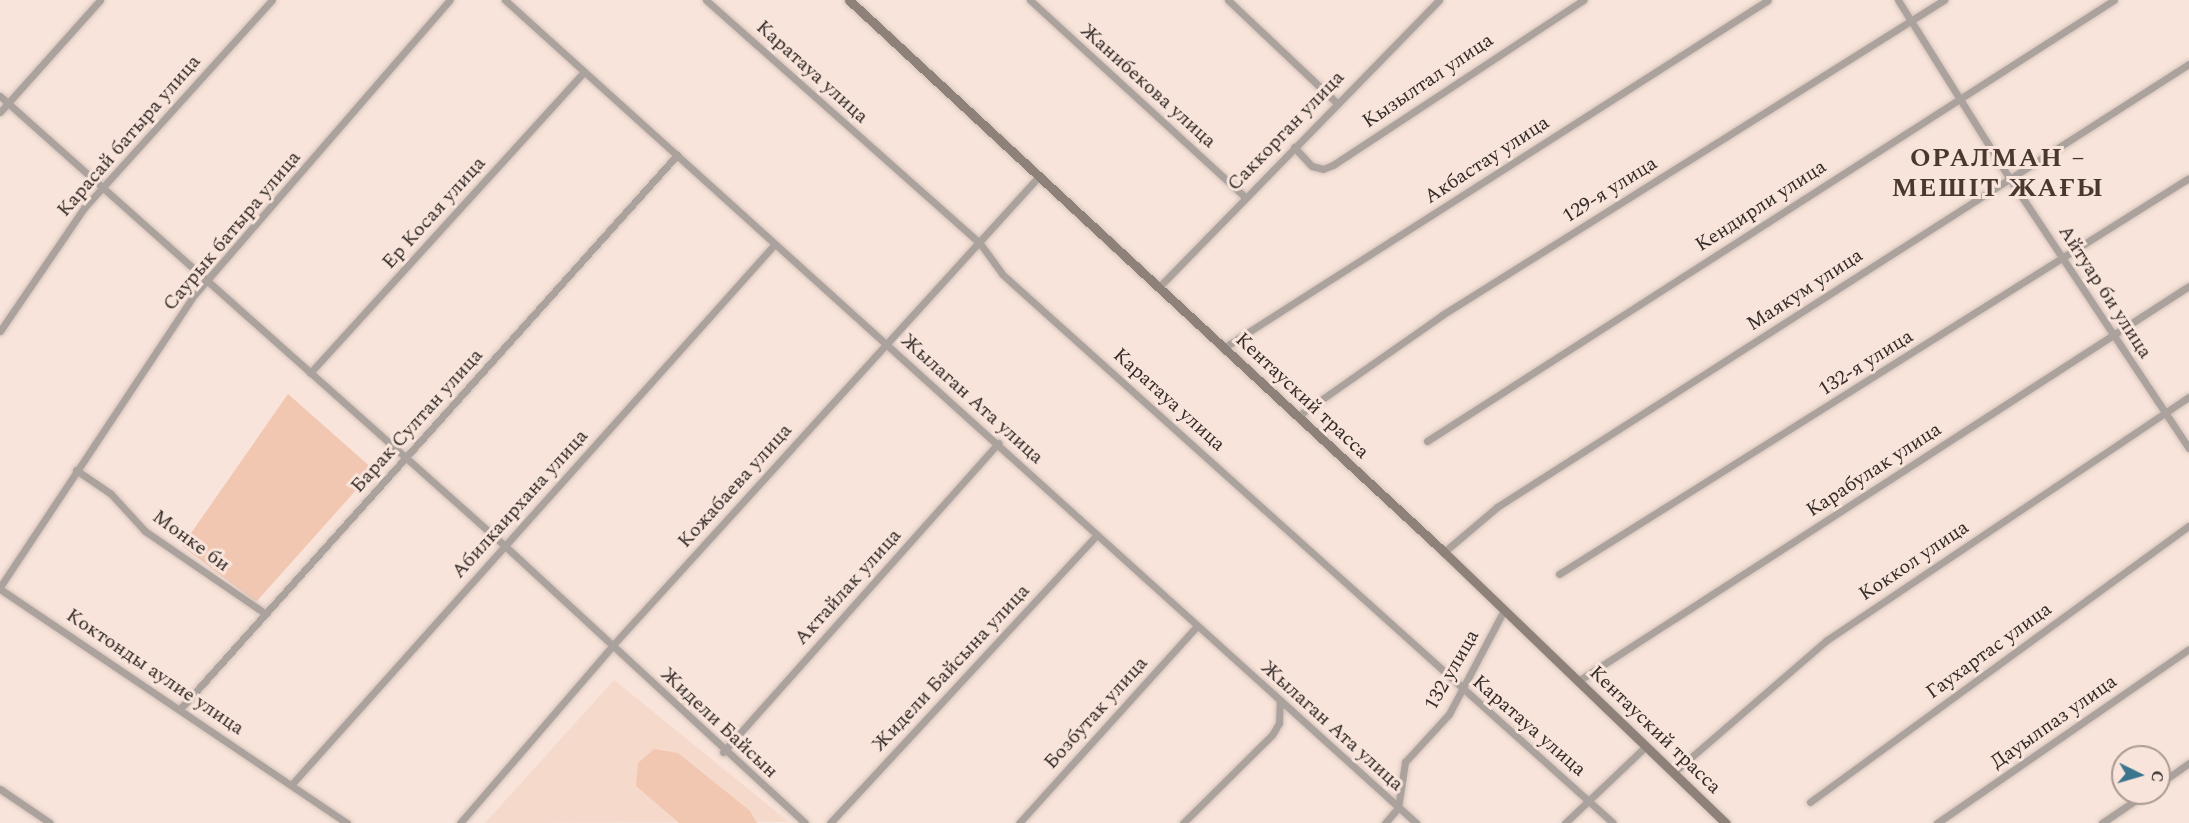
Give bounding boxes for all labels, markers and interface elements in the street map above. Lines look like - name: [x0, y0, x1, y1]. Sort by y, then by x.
- street label: Каратауа улица: [751, 15, 873, 129]
- street label: Жанибекова улица: [1075, 19, 1221, 153]
- street label: Кызылтал улица: [1358, 28, 1498, 134]
- street label: Карасай батыра улица: [52, 50, 206, 222]
- street label: Саккорган улица: [1222, 66, 1350, 196]
- street label: Акбастау улица: [1420, 111, 1554, 209]
- district label: ОРАЛМАН – МЕШІТ ЖАҒЫ: [1892, 143, 2104, 204]
- street label: Саурык батыра улица: [158, 146, 306, 316]
- street label: 129-я улица: [1558, 151, 1662, 229]
- street label: Ер Косая улица: [377, 152, 491, 274]
- street label: Кендирли улица: [1691, 155, 1831, 257]
- street label: Айтуар би улица: [2053, 221, 2157, 363]
- street label: Маякум улица: [1743, 244, 1867, 336]
- street label: 132-я улица: [1814, 324, 1918, 402]
- street label: Кентауский трасса: [1230, 328, 1374, 464]
- street label: Жылаган Ата улица: [896, 329, 1048, 469]
- street label: Каратауа улица: [1108, 343, 1230, 457]
- street label: Барак Султан улица: [346, 344, 488, 498]
- street label: Карабулак улица: [1802, 417, 1946, 523]
- street label: Кожабаева улица: [673, 419, 797, 553]
- street label: Абилкаирхана улица: [447, 425, 593, 583]
- street label: Монке би: [148, 505, 234, 577]
- street label: Коккол улица: [1855, 516, 1973, 606]
- street label: Актайлак улица: [789, 524, 907, 650]
- street label: Жидели Байсына улица: [867, 579, 1035, 757]
- street label: Гаухартас улица: [1922, 597, 2056, 705]
- street label: Коктонды аулие улица: [61, 603, 249, 741]
- street label: 132 улица: [1419, 626, 1485, 714]
- street label: Бозбутак улица: [1039, 652, 1153, 774]
- street label: Жылаган Ата улица: [1256, 656, 1408, 796]
- street label: Кентауский трасса: [1584, 661, 1726, 799]
- street label: Жидели Байсын: [655, 662, 783, 784]
- street label: Каратауа улица: [1467, 670, 1591, 782]
- street label: Дауылпаз улица: [1986, 670, 2122, 774]
- north arrow: [2111, 745, 2171, 805]
- text: С: [2144, 770, 2169, 783]

